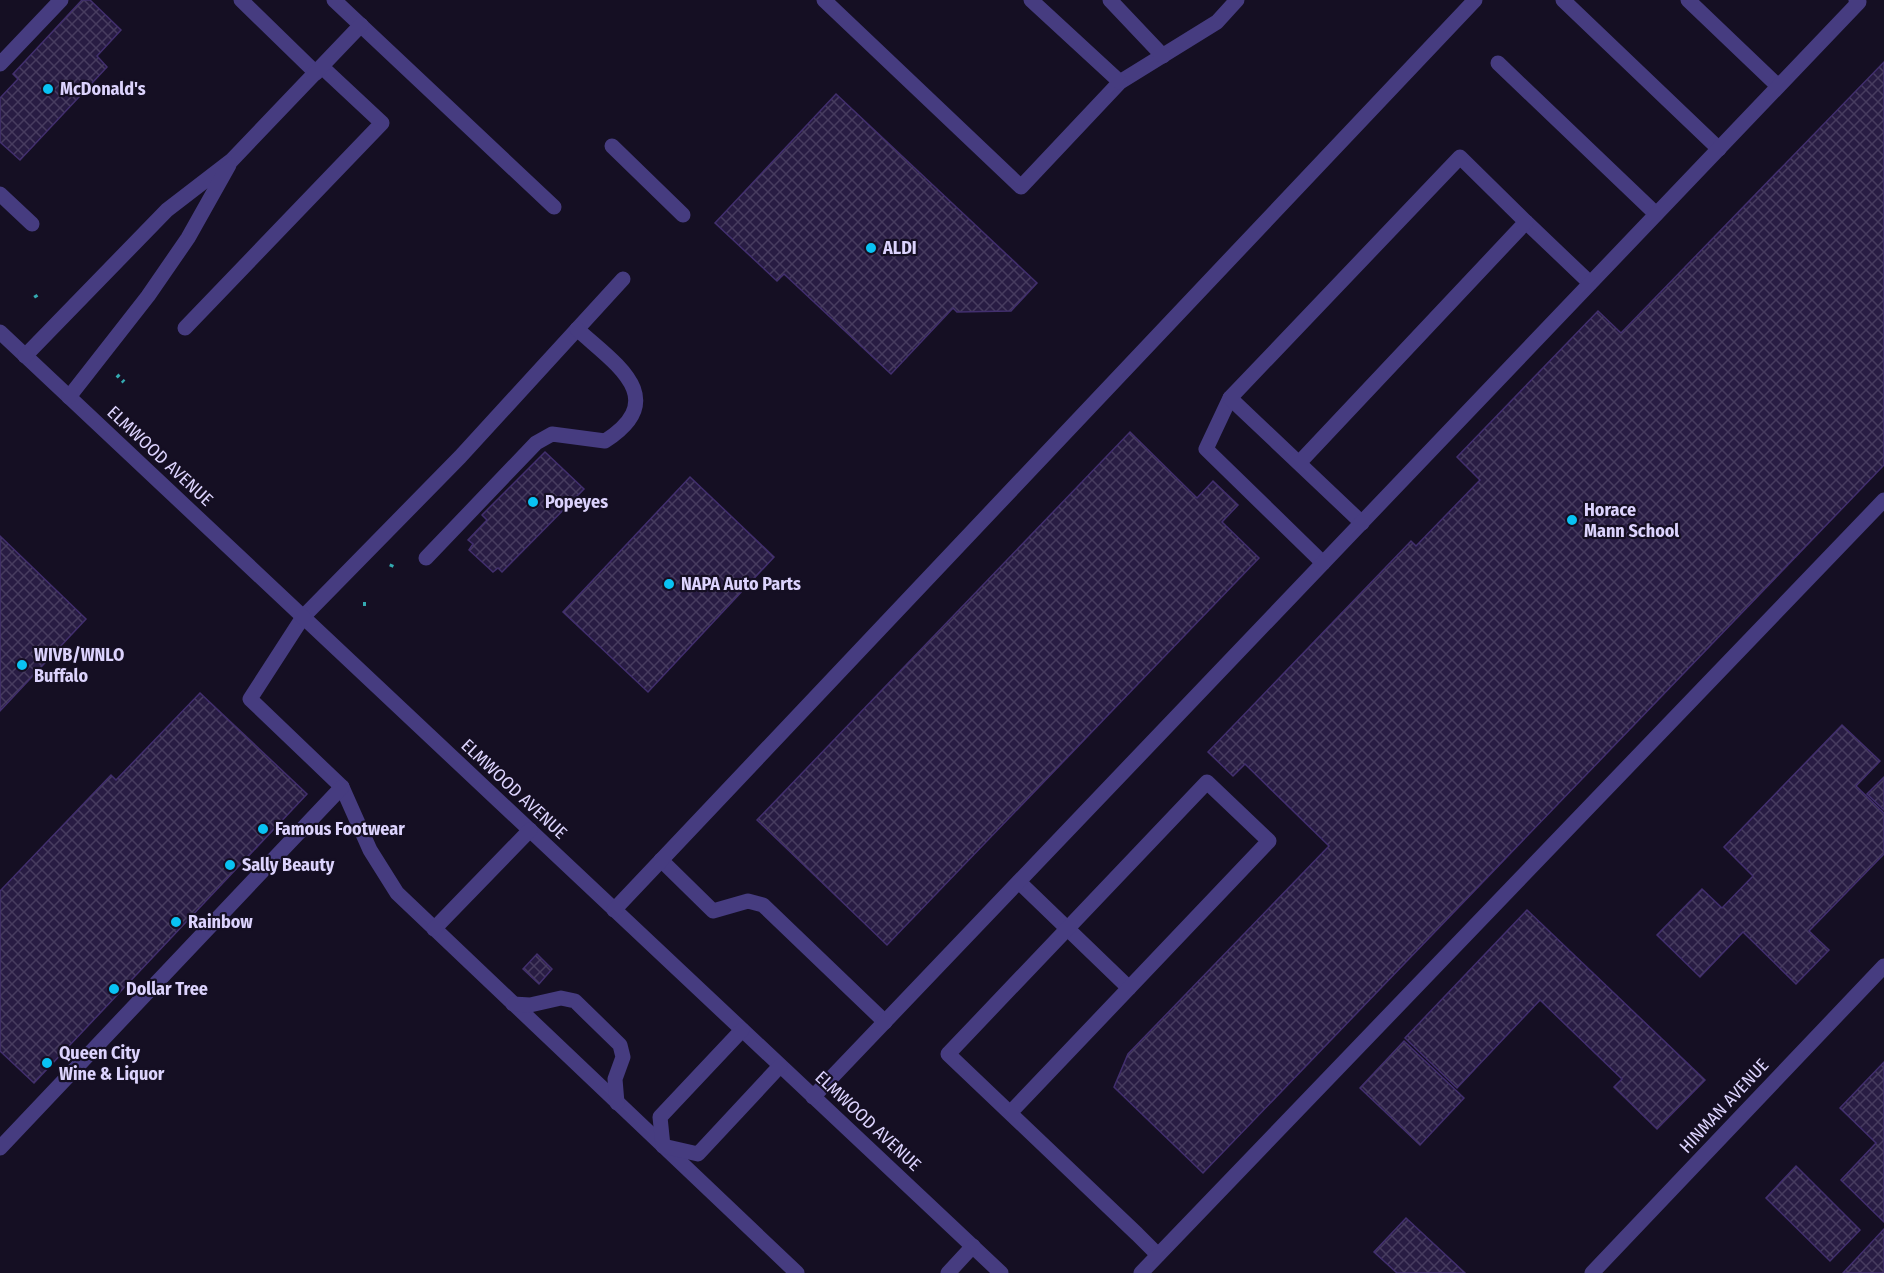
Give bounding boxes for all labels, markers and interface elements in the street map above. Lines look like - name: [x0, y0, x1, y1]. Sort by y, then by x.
- place label: McDonald's: [60, 78, 146, 100]
- marker: McDonald's: [41, 82, 55, 96]
- place label: ALDI: [882, 237, 917, 259]
- marker: ALDI: [864, 241, 878, 255]
- street label: ELMWOOD AVENUE: [103, 401, 217, 511]
- place label: Popeyes: [545, 491, 608, 513]
- marker: Popeyes: [526, 495, 540, 509]
- place label: Horace Mann School: [1584, 499, 1679, 542]
- marker: Horace Mann School: [1565, 513, 1579, 527]
- place label: NAPA Auto Parts: [681, 573, 801, 595]
- marker: NAPA Auto Parts: [662, 577, 676, 591]
- place label: WIVB/WNLO Buffalo: [34, 644, 124, 687]
- marker: WIVB/WNLO Buffalo: [15, 658, 29, 672]
- street label: ELMWOOD AVENUE: [457, 734, 571, 844]
- place label: Famous Footwear: [275, 818, 405, 840]
- marker: Famous Footwear: [256, 822, 270, 836]
- place label: Sally Beauty: [242, 854, 335, 876]
- marker: Sally Beauty: [223, 858, 237, 872]
- place label: Rainbow: [188, 911, 253, 933]
- marker: Rainbow: [169, 915, 183, 929]
- place label: Dollar Tree: [126, 978, 208, 1000]
- marker: Dollar Tree: [107, 982, 121, 996]
- place label: Queen City Wine & Liquor: [59, 1042, 165, 1085]
- street label: HINMAN AVENUE: [1675, 1054, 1773, 1158]
- marker: Queen City Wine & Liquor: [40, 1056, 54, 1070]
- street label: ELMWOOD AVENUE: [811, 1066, 925, 1176]

